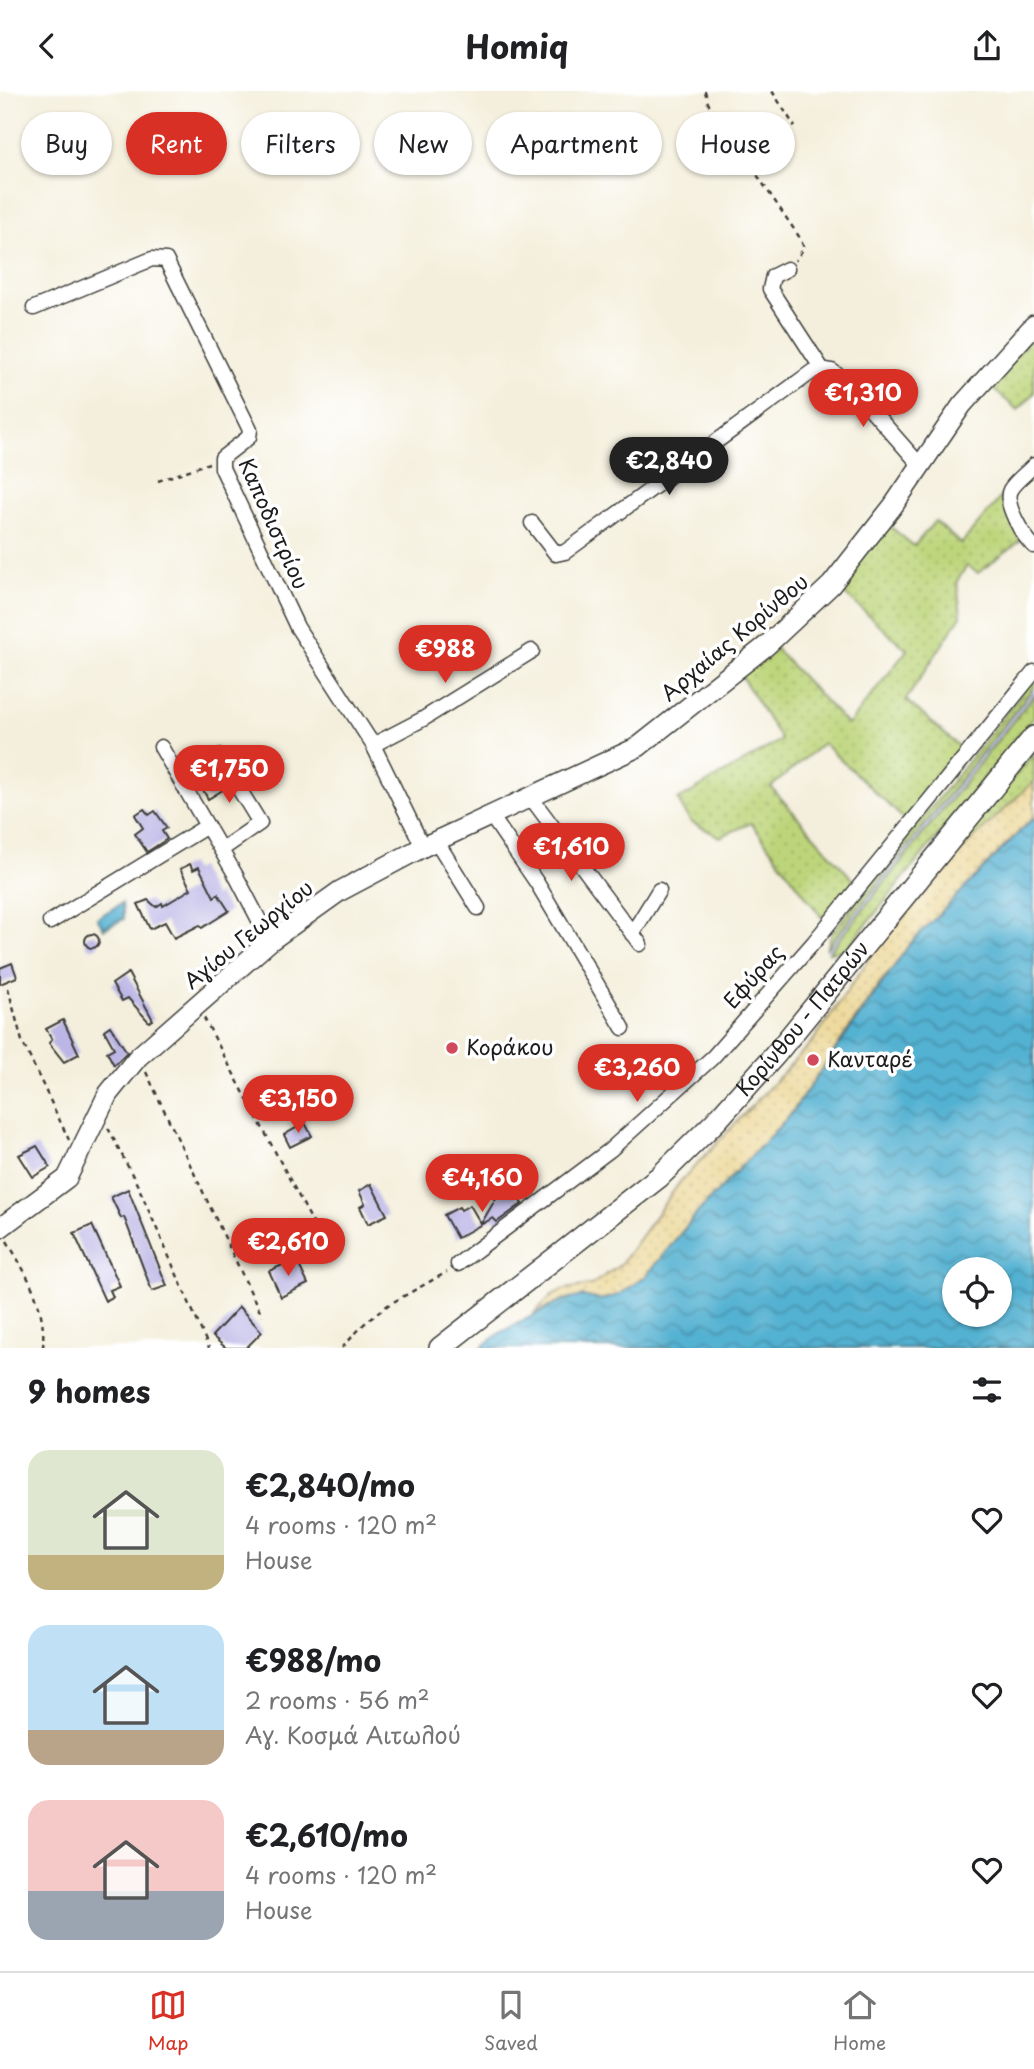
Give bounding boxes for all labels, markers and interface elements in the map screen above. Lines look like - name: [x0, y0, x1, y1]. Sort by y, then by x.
- text: Homiq: [465, 22, 569, 70]
- icon: back: [28, 27, 66, 65]
- icon: share: [968, 27, 1006, 65]
- chip: Buy: [21, 112, 112, 175]
- chip: Rent: [126, 112, 227, 175]
- chip: Filters: [241, 112, 360, 175]
- chip: New: [374, 112, 472, 175]
- chip: Apartment: [486, 112, 662, 175]
- chip: House: [676, 112, 795, 175]
- pin: €1,310: [806, 369, 920, 429]
- text: €1,310: [824, 374, 902, 409]
- pin: €2,840: [612, 437, 726, 497]
- text: €2,840: [625, 442, 713, 477]
- street label: Καποδιστρίου: [232, 453, 318, 594]
- street label: Αρχαίας Κορίνθου: [653, 565, 814, 708]
- pin: €988: [404, 625, 486, 685]
- text: €988: [415, 630, 475, 665]
- pin: €1,750: [172, 745, 286, 805]
- text: €1,750: [189, 750, 269, 785]
- pin: €1,610: [514, 823, 628, 883]
- text: €1,610: [533, 828, 609, 863]
- street label: Αγίου Γεωργίου: [176, 871, 319, 996]
- street label: Κορίνθου - Πατρών: [727, 933, 876, 1103]
- street label: Εφύρας: [715, 936, 790, 1015]
- place label: Κοράκου: [466, 1030, 554, 1062]
- marker: Κοράκου: [444, 1040, 460, 1056]
- place label: Κανταρέ: [827, 1042, 913, 1074]
- pin: €3,260: [580, 1045, 694, 1104]
- text: €3,260: [594, 1049, 680, 1084]
- marker: Κανταρέ: [805, 1052, 821, 1068]
- pin: €3,150: [241, 1075, 355, 1135]
- text: €3,150: [259, 1080, 337, 1115]
- pin: €4,160: [425, 1155, 539, 1214]
- text: €4,160: [442, 1159, 522, 1194]
- pin: €2,610: [231, 1219, 345, 1278]
- text: €2,610: [247, 1223, 329, 1258]
- map controls: [942, 1257, 1012, 1327]
- button: locate: [942, 1257, 1012, 1327]
- text: 9 homes: [28, 1368, 150, 1413]
- icon: filters: [968, 1371, 1006, 1409]
- text: €2,840/mo: [245, 1462, 415, 1507]
- icon: home: [84, 1478, 168, 1562]
- icon: heart: [968, 1501, 1006, 1539]
- text: 4 rooms · 120 m²: [245, 1507, 437, 1542]
- text: House: [245, 1542, 312, 1577]
- text: €988/mo: [245, 1637, 381, 1682]
- icon: home: [84, 1653, 168, 1737]
- icon: heart: [968, 1676, 1006, 1714]
- text: 2 rooms · 56 m²: [245, 1682, 430, 1717]
- text: Αγ. Κοσμά Αιτωλού: [245, 1717, 461, 1752]
- text: €2,610/mo: [245, 1812, 408, 1857]
- icon: home: [84, 1828, 168, 1912]
- icon: heart: [968, 1851, 1006, 1889]
- text: 4 rooms · 120 m²: [245, 1857, 437, 1892]
- text: House: [245, 1892, 312, 1927]
- tab: Map: [148, 1986, 188, 2056]
- tab: Saved: [484, 1986, 538, 2056]
- tab: Home: [833, 1986, 886, 2056]

